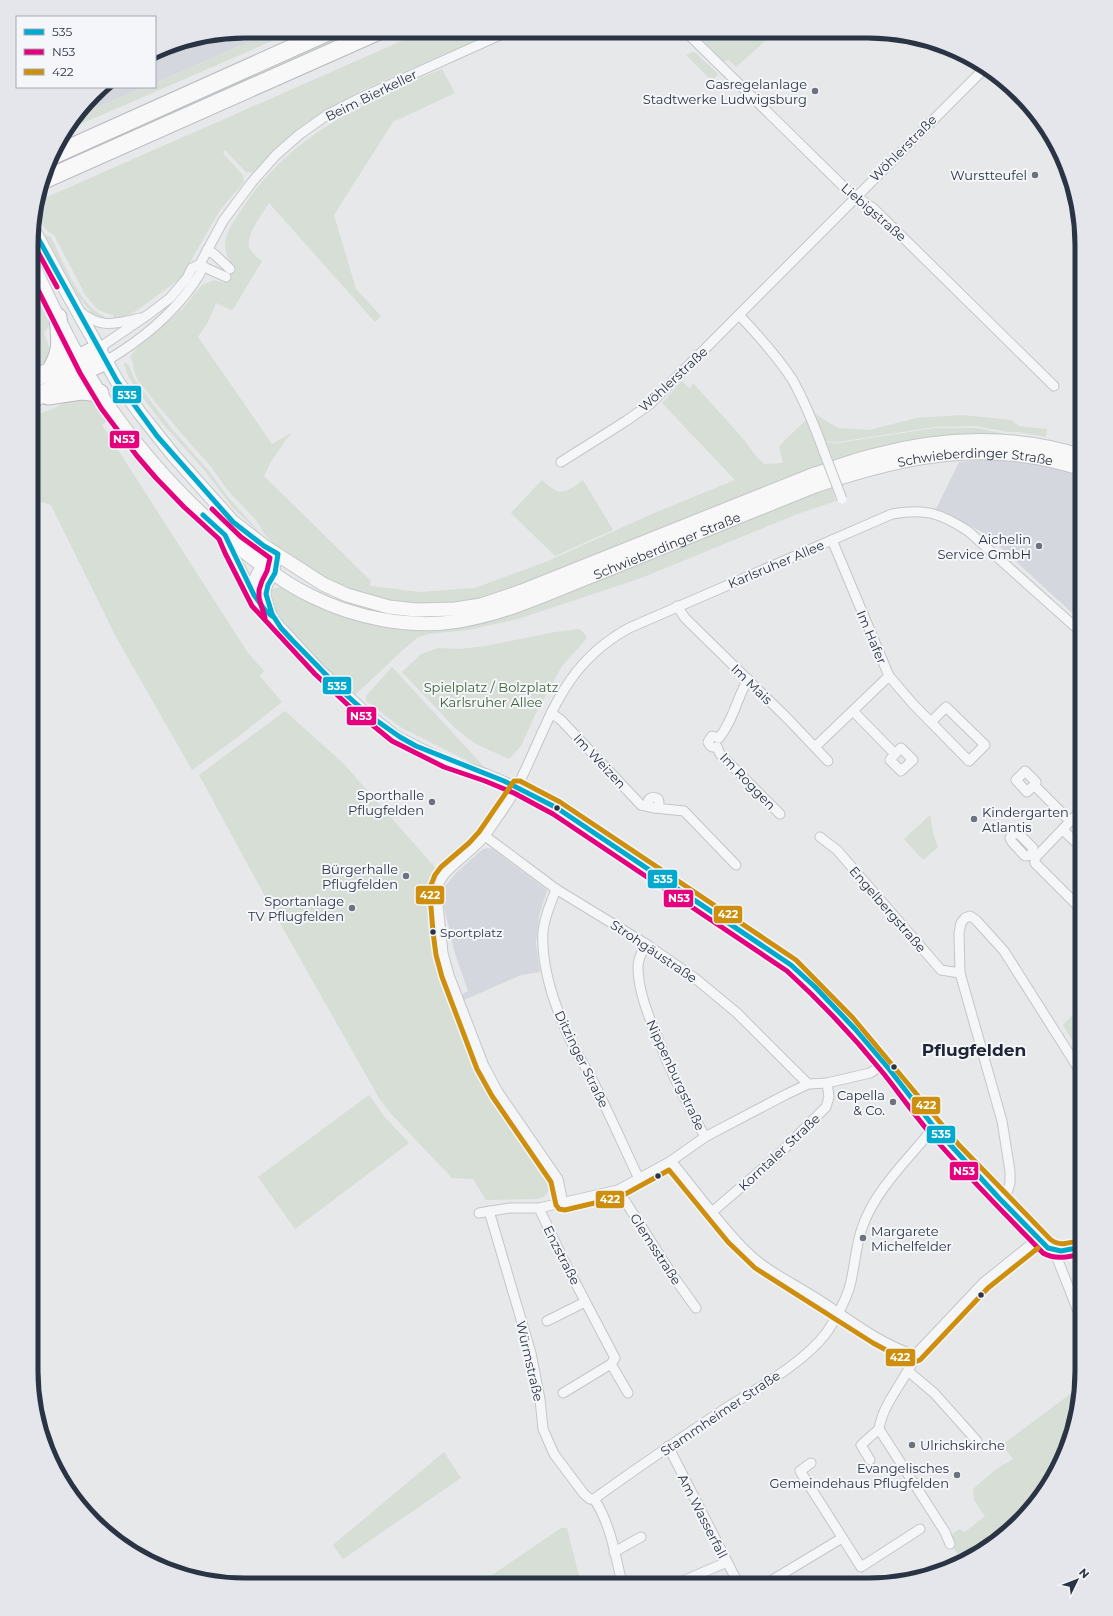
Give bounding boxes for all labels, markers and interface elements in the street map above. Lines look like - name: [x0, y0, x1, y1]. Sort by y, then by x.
- legend: [16, 16, 156, 88]
- text: 535: [52, 24, 72, 39]
- text: N53: [52, 44, 75, 59]
- text: 422: [52, 64, 74, 79]
- street label: Beim Bierkeller: [323, 66, 419, 124]
- place label: Gasregelanlage Stadtwerke Ludwigsburg: [643, 76, 807, 107]
- marker: Gasregelanlage Stadtwerke Ludwigsburg: [810, 86, 820, 96]
- street label: Wöhlerstraße: [866, 111, 940, 185]
- place label: Wurstteufel: [950, 167, 1027, 183]
- marker: Wurstteufel: [1030, 170, 1040, 180]
- street label: Liebigstraße: [838, 179, 910, 245]
- street label: Wöhlerstraße: [635, 343, 711, 415]
- line badge: 535: [112, 385, 142, 404]
- text: 535: [117, 388, 137, 402]
- line badge: N53: [109, 430, 140, 449]
- text: N53: [113, 432, 135, 446]
- street label: Schwieberdinger Straße: [896, 445, 1055, 470]
- street label: Schwieberdinger Straße: [591, 509, 743, 583]
- place label: Aichelin Service GmbH: [938, 531, 1031, 562]
- street label: Karlsruher Allee: [726, 536, 827, 591]
- marker: Aichelin Service GmbH: [1034, 541, 1044, 551]
- street label: Im Hafer: [854, 608, 890, 666]
- street label: Im Mais: [728, 661, 776, 707]
- line badge: 535: [322, 676, 352, 695]
- text: 535: [327, 679, 347, 693]
- park label: Spielplatz / Bolzplatz Karlsruher Allee: [424, 679, 559, 710]
- line badge: N53: [346, 706, 377, 726]
- text: N53: [350, 709, 372, 723]
- street label: Im Weizen: [570, 730, 630, 792]
- street label: Im Roggen: [717, 749, 779, 813]
- place label: Sporthalle Pflugfelden: [348, 787, 424, 818]
- marker: Sporthalle Pflugfelden: [427, 797, 437, 807]
- unlabelled marker: [552, 803, 562, 813]
- place label: Kindergarten Atlantis: [982, 804, 1069, 835]
- marker: Kindergarten Atlantis: [969, 814, 979, 824]
- place label: Bürgerhalle Pflugfelden: [321, 861, 398, 892]
- street label: Engelbergstraße: [846, 863, 930, 955]
- line badge: 535: [647, 869, 678, 889]
- marker: Bürgerhalle Pflugfelden: [401, 871, 411, 881]
- text: 535: [653, 872, 673, 886]
- line badge: 422: [415, 885, 445, 905]
- text: 422: [420, 888, 441, 902]
- line badge: N53: [663, 889, 694, 908]
- text: N53: [668, 891, 690, 905]
- place label: Sportanlage TV Pflugfelden: [248, 893, 344, 924]
- marker: Sportanlage TV Pflugfelden: [347, 903, 357, 913]
- line badge: 422: [713, 905, 743, 924]
- text: 422: [718, 907, 739, 921]
- street label: Strohgäustraße: [608, 916, 700, 986]
- place label: Sportplatz: [440, 925, 502, 940]
- marker: Sportplatz: [428, 927, 438, 937]
- street label: Ditzinger Straße: [552, 1008, 612, 1110]
- street label: Nippenburgstraße: [643, 1017, 709, 1133]
- district label: Pflugfelden: [922, 1040, 1026, 1060]
- unlabelled marker: [889, 1062, 899, 1072]
- place label: Capella & Co.: [837, 1087, 885, 1118]
- line badge: 422: [911, 1096, 941, 1115]
- marker: Capella & Co.: [888, 1097, 898, 1107]
- text: 422: [916, 1098, 937, 1112]
- street label: Korntaler Straße: [735, 1110, 823, 1194]
- line badge: 535: [926, 1125, 956, 1144]
- text: 535: [931, 1127, 951, 1141]
- line badge: N53: [949, 1161, 979, 1181]
- text: N53: [953, 1164, 975, 1178]
- unlabelled marker: [653, 1171, 663, 1181]
- line badge: 422: [595, 1190, 625, 1209]
- text: 422: [600, 1192, 621, 1206]
- street label: Glemsstraße: [627, 1210, 685, 1288]
- street label: Enzstraße: [540, 1223, 584, 1288]
- place label: Margarete Michelfelder: [871, 1223, 952, 1254]
- marker: Margarete Michelfelder: [858, 1233, 868, 1243]
- unlabelled marker: [976, 1290, 986, 1300]
- street label: Würmstraße: [513, 1319, 547, 1403]
- line badge: 422: [885, 1348, 916, 1367]
- text: 422: [890, 1350, 911, 1364]
- street label: Stammheimer Straße: [657, 1367, 783, 1459]
- place label: Ulrichskirche: [920, 1437, 1005, 1453]
- marker: Ulrichskirche: [907, 1440, 917, 1450]
- place label: Evangelisches Gemeindehaus Pflugfelden: [770, 1460, 949, 1491]
- marker: Evangelisches Gemeindehaus Pflugfelden: [952, 1470, 962, 1480]
- street label: Am Wasserfall: [675, 1471, 731, 1561]
- north arrow: [1057, 1560, 1097, 1600]
- text: N: [1076, 1565, 1092, 1581]

